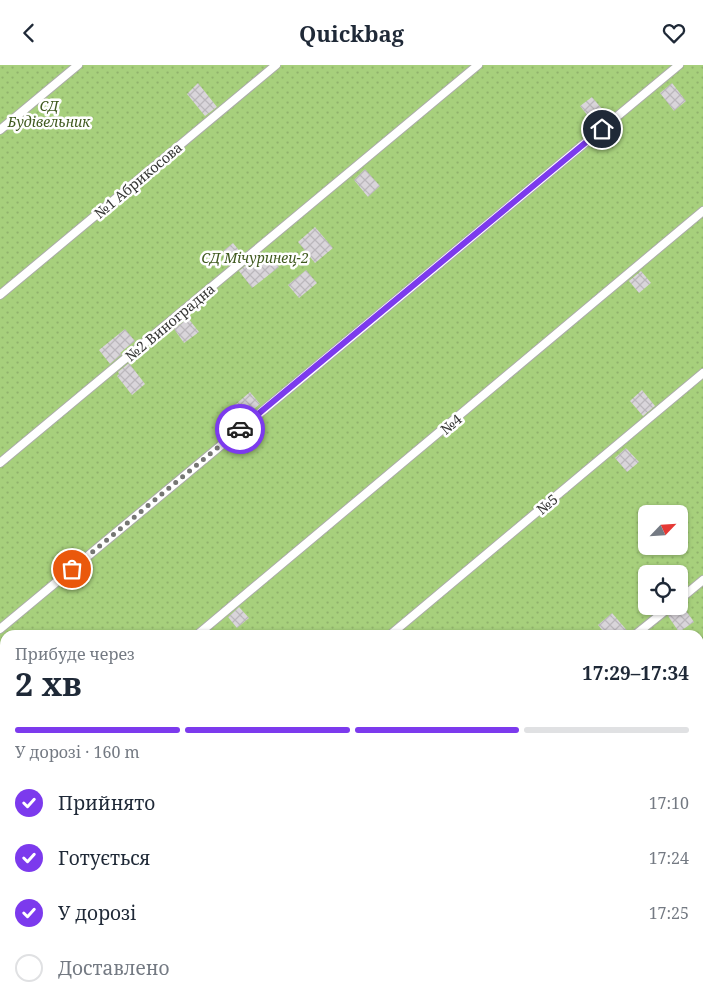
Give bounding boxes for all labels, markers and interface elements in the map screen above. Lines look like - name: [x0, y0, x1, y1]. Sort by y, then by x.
- text: Quickbag: [299, 18, 404, 48]
- icon: back: [15, 19, 43, 47]
- icon: heart: [660, 19, 688, 47]
- park label: СД Будівельник: [7, 96, 91, 131]
- pin: [581, 108, 623, 150]
- icon: home: [588, 115, 616, 143]
- street label: №1 Абрикосова: [90, 138, 186, 222]
- park label: СД Мічуринец-2: [201, 248, 309, 267]
- street label: №2 Виноградна: [121, 279, 219, 365]
- courier: [215, 404, 265, 454]
- street label: №4: [436, 409, 466, 438]
- icon: car: [226, 415, 254, 443]
- street label: №5: [532, 490, 562, 518]
- north arrow: [638, 505, 688, 555]
- map controls: [638, 505, 688, 615]
- pin: [51, 548, 93, 590]
- icon: bag: [58, 555, 86, 583]
- button: locate: [638, 565, 688, 615]
- text: Прибуде через: [15, 643, 135, 665]
- text: 17:29–17:34: [582, 660, 689, 686]
- text: 2 хв: [15, 662, 82, 705]
- text: У дорозі · 160 m: [15, 741, 140, 763]
- icon: check: [15, 789, 43, 817]
- text: Прийнято: [58, 790, 155, 816]
- text: 17:10: [649, 792, 689, 814]
- icon: check: [15, 844, 43, 872]
- text: Готується: [58, 845, 150, 871]
- text: 17:24: [649, 847, 689, 869]
- icon: check: [15, 899, 43, 927]
- text: У дорозі: [58, 900, 137, 926]
- text: 17:25: [649, 902, 689, 924]
- text: Доставлено: [58, 955, 169, 981]

